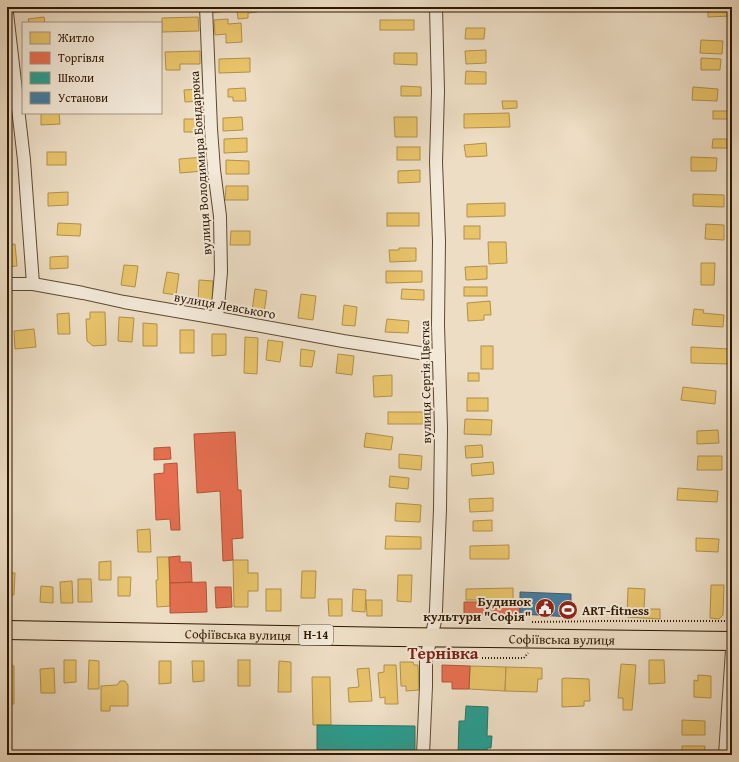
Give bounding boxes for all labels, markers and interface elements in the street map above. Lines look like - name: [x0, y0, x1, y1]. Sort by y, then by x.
- legend: [22, 22, 162, 114]
- text: Житло: [57, 29, 94, 46]
- text: Торгівля: [58, 49, 104, 66]
- text: Школи: [58, 69, 94, 86]
- street label: вулиця Володимира Бондарюка: [185, 69, 216, 256]
- text: Установи: [58, 89, 108, 106]
- street label: вулиця Левського: [173, 287, 278, 324]
- street label: вулиця Сергія Цвєтка: [415, 319, 436, 444]
- place label: Будинок культури "Софія": [423, 592, 532, 626]
- public building icon: Будинок культури "Софія": [534, 597, 556, 619]
- sports icon: ART-fitness: [557, 599, 579, 621]
- place label: ART-fitness: [582, 601, 650, 620]
- street label: Софіївська вулиця: [185, 624, 292, 645]
- road number: Н-14: [299, 625, 333, 645]
- street label: Софіївська вулиця: [509, 629, 615, 650]
- district label: Тернівка: [407, 640, 479, 665]

